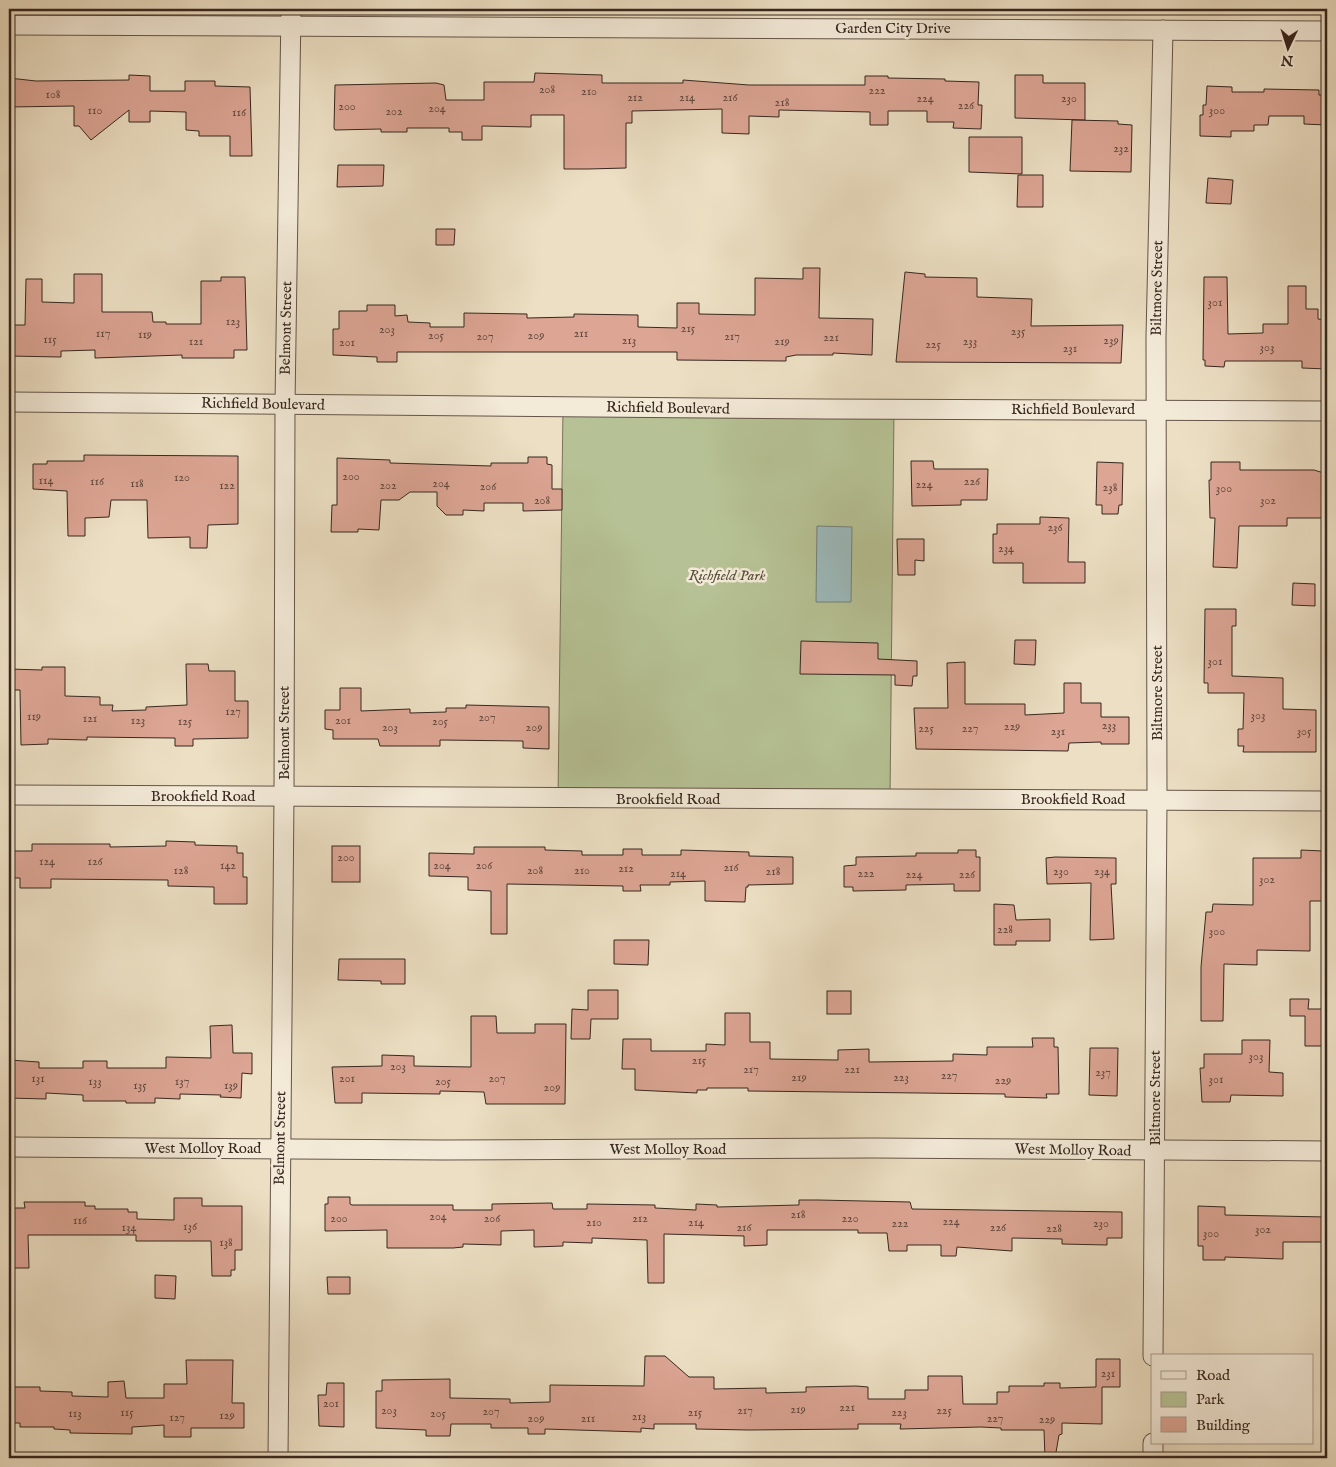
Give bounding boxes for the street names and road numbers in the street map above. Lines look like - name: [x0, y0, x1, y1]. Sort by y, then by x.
- street label: Garden City Drive: [835, 19, 951, 38]
- street label: Biltmore Street: [1147, 240, 1167, 336]
- street label: Belmont Street: [276, 281, 296, 375]
- street label: Richfield Boulevard: [201, 393, 326, 415]
- street label: Richfield Boulevard: [606, 397, 731, 419]
- street label: Richfield Boulevard: [1011, 400, 1136, 419]
- street label: Biltmore Street: [1148, 645, 1167, 741]
- street label: Belmont Street: [275, 686, 294, 780]
- street label: Brookfield Road: [151, 787, 256, 806]
- street label: Brookfield Road: [616, 790, 721, 809]
- street label: Brookfield Road: [1021, 790, 1126, 809]
- street label: Biltmore Street: [1146, 1050, 1165, 1146]
- street label: Belmont Street: [270, 1091, 290, 1185]
- street label: West Molloy Road: [145, 1139, 262, 1158]
- street label: West Molloy Road: [1014, 1139, 1133, 1161]
- street label: West Molloy Road: [610, 1140, 727, 1159]

